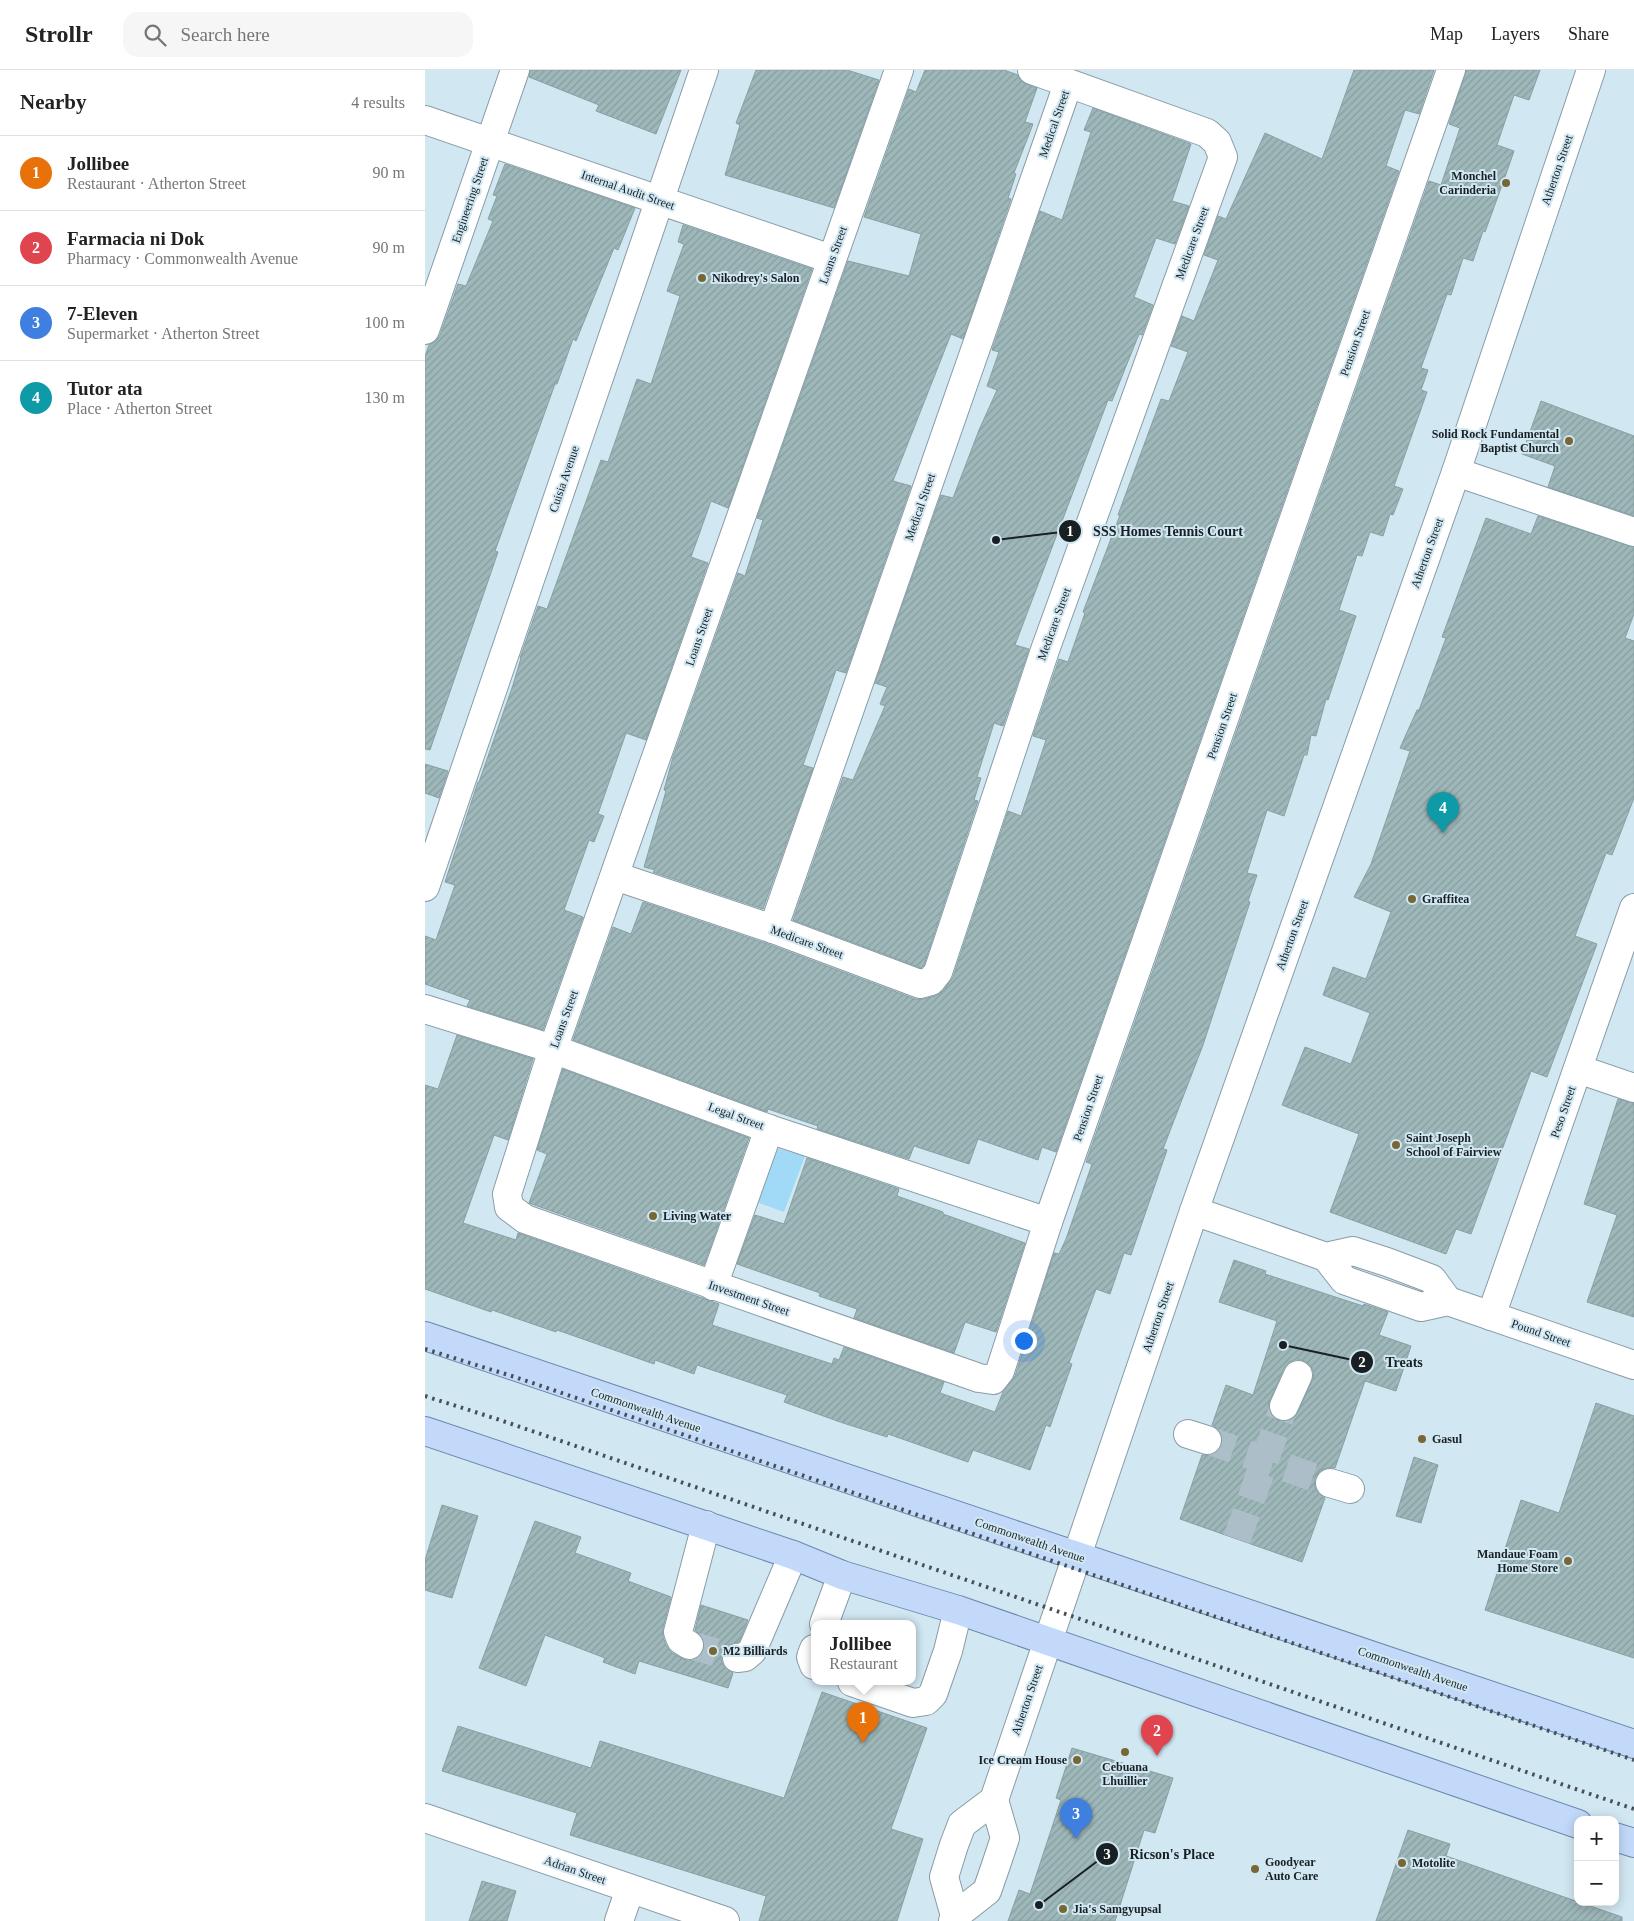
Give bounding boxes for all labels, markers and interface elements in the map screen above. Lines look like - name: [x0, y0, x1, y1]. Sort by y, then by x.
- search box: [123, 12, 473, 57]
- text: Strollr: [25, 21, 93, 47]
- icon: search: [141, 21, 169, 49]
- text: Search here: [181, 24, 270, 45]
- text: Map: [1430, 24, 1463, 44]
- text: Layers: [1491, 24, 1540, 44]
- text: Share: [1568, 24, 1609, 44]
- street label: Medical Street: [1036, 88, 1072, 160]
- text: Nearby: [20, 90, 87, 114]
- text: 4 results: [351, 94, 405, 111]
- street label: Atherton Street: [1538, 132, 1576, 207]
- text: Jollibee: [67, 153, 129, 174]
- street label: Engineering Street: [449, 155, 491, 245]
- text: 1: [32, 164, 40, 181]
- text: 90 m: [373, 164, 405, 181]
- street label: Internal Audit Street: [579, 167, 677, 213]
- place label: Monchel Carinderia: [1439, 169, 1497, 197]
- text: Restaurant · Atherton Street: [67, 175, 246, 192]
- marker: Monchel Carinderia: [1500, 177, 1512, 189]
- street label: Medicare Street: [1172, 204, 1212, 281]
- street label: Loans Street: [816, 224, 850, 286]
- text: Farmacia ni Dok: [67, 228, 204, 249]
- text: 2: [32, 239, 40, 256]
- text: 90 m: [373, 239, 405, 256]
- text: Pharmacy · Commonwealth Avenue: [67, 250, 298, 267]
- place label: Nikodrey's Salon: [712, 271, 800, 285]
- marker: Nikodrey's Salon: [696, 272, 708, 284]
- text: 7-Eleven: [67, 303, 138, 324]
- street label: Pension Street: [1337, 307, 1373, 378]
- text: 3: [32, 314, 40, 331]
- text: 100 m: [365, 314, 405, 331]
- text: Supermarket · Atherton Street: [67, 325, 259, 342]
- text: Tutor ata: [67, 378, 143, 399]
- text: 4: [32, 389, 40, 406]
- text: 130 m: [365, 389, 405, 406]
- text: Place · Atherton Street: [67, 400, 212, 417]
- place label: Solid Rock Fundamental Baptist Church: [1432, 427, 1560, 455]
- marker: Solid Rock Fundamental Baptist Church: [1563, 435, 1575, 447]
- street label: Cuisia Avenue: [546, 444, 582, 514]
- street label: Medical Street: [902, 471, 938, 543]
- street label: Atherton Street: [1408, 515, 1446, 590]
- callout: SSS Homes Tennis Court: [1058, 517, 1253, 546]
- text: 1: [1066, 523, 1074, 539]
- text: SSS Homes Tennis Court: [1093, 524, 1243, 539]
- street label: Medicare Street: [1034, 585, 1074, 662]
- street label: Loans Street: [683, 606, 716, 668]
- street label: Pension Street: [1204, 690, 1240, 761]
- pin: 4: [1427, 792, 1459, 833]
- place label: Graffitea: [1422, 892, 1469, 906]
- marker: Graffitea: [1406, 893, 1418, 905]
- street label: Atherton Street: [1273, 897, 1311, 972]
- street label: Medicare Street: [769, 922, 846, 962]
- street label: Loans Street: [547, 988, 581, 1050]
- street label: Pension Street: [1070, 1072, 1106, 1143]
- street label: Peso Street: [1548, 1084, 1579, 1140]
- street label: Legal Street: [706, 1099, 766, 1133]
- place label: Saint Joseph School of Fairview: [1406, 1131, 1502, 1159]
- marker: Saint Joseph School of Fairview: [1390, 1139, 1402, 1151]
- place label: Living Water: [663, 1209, 732, 1223]
- marker: Living Water: [647, 1210, 659, 1222]
- street label: Investment Street: [707, 1278, 792, 1319]
- street label: Atherton Street: [1139, 1279, 1177, 1354]
- street label: Pound Street: [1510, 1316, 1573, 1350]
- your location: [1011, 1328, 1037, 1354]
- callout: Treats: [1350, 1347, 1433, 1376]
- text: 2: [1358, 1354, 1366, 1370]
- text: Treats: [1385, 1355, 1423, 1370]
- street label: Commonwealth Avenue: [589, 1385, 703, 1435]
- place label: Gasul: [1432, 1432, 1463, 1446]
- marker: Gasul: [1416, 1433, 1428, 1445]
- street label: Commonwealth Avenue: [973, 1515, 1087, 1565]
- place label: Mandaue Foam Home Store: [1477, 1547, 1559, 1575]
- marker: Mandaue Foam Home Store: [1562, 1555, 1574, 1567]
- popup: [811, 1620, 916, 1685]
- text: Jollibee: [829, 1633, 892, 1654]
- place label: M2 Billiards: [723, 1644, 788, 1658]
- street label: Commonwealth Avenue: [1356, 1644, 1470, 1694]
- marker: M2 Billiards: [707, 1645, 719, 1657]
- text: Restaurant: [829, 1655, 898, 1672]
- street label: Atherton Street: [1008, 1662, 1046, 1737]
- pin: 1: [847, 1702, 879, 1743]
- pin: 2: [1141, 1715, 1173, 1756]
- marker: Cebuana Lhuillier: [1119, 1746, 1131, 1758]
- place label: Ice Cream House: [979, 1753, 1068, 1767]
- marker: Ice Cream House: [1071, 1754, 1083, 1766]
- place label: Cebuana Lhuillier: [1102, 1760, 1148, 1788]
- pin: 3: [1060, 1798, 1092, 1839]
- map controls: [1574, 1816, 1619, 1906]
- button: +: [1574, 1816, 1619, 1861]
- callout: Ricson's Place: [1095, 1839, 1225, 1868]
- text: 3: [1103, 1846, 1111, 1862]
- text: Ricson's Place: [1129, 1847, 1215, 1862]
- street label: Adrian Street: [542, 1853, 608, 1887]
- place label: Goodyear Auto Care: [1265, 1855, 1319, 1883]
- place label: Motolite: [1412, 1856, 1456, 1870]
- marker: Motolite: [1396, 1857, 1408, 1869]
- button: −: [1574, 1861, 1619, 1906]
- marker: Goodyear Auto Care: [1249, 1863, 1261, 1875]
- place label: Jia's Samgyupsal: [1073, 1902, 1162, 1916]
- marker: Jia's Samgyupsal: [1057, 1903, 1069, 1915]

